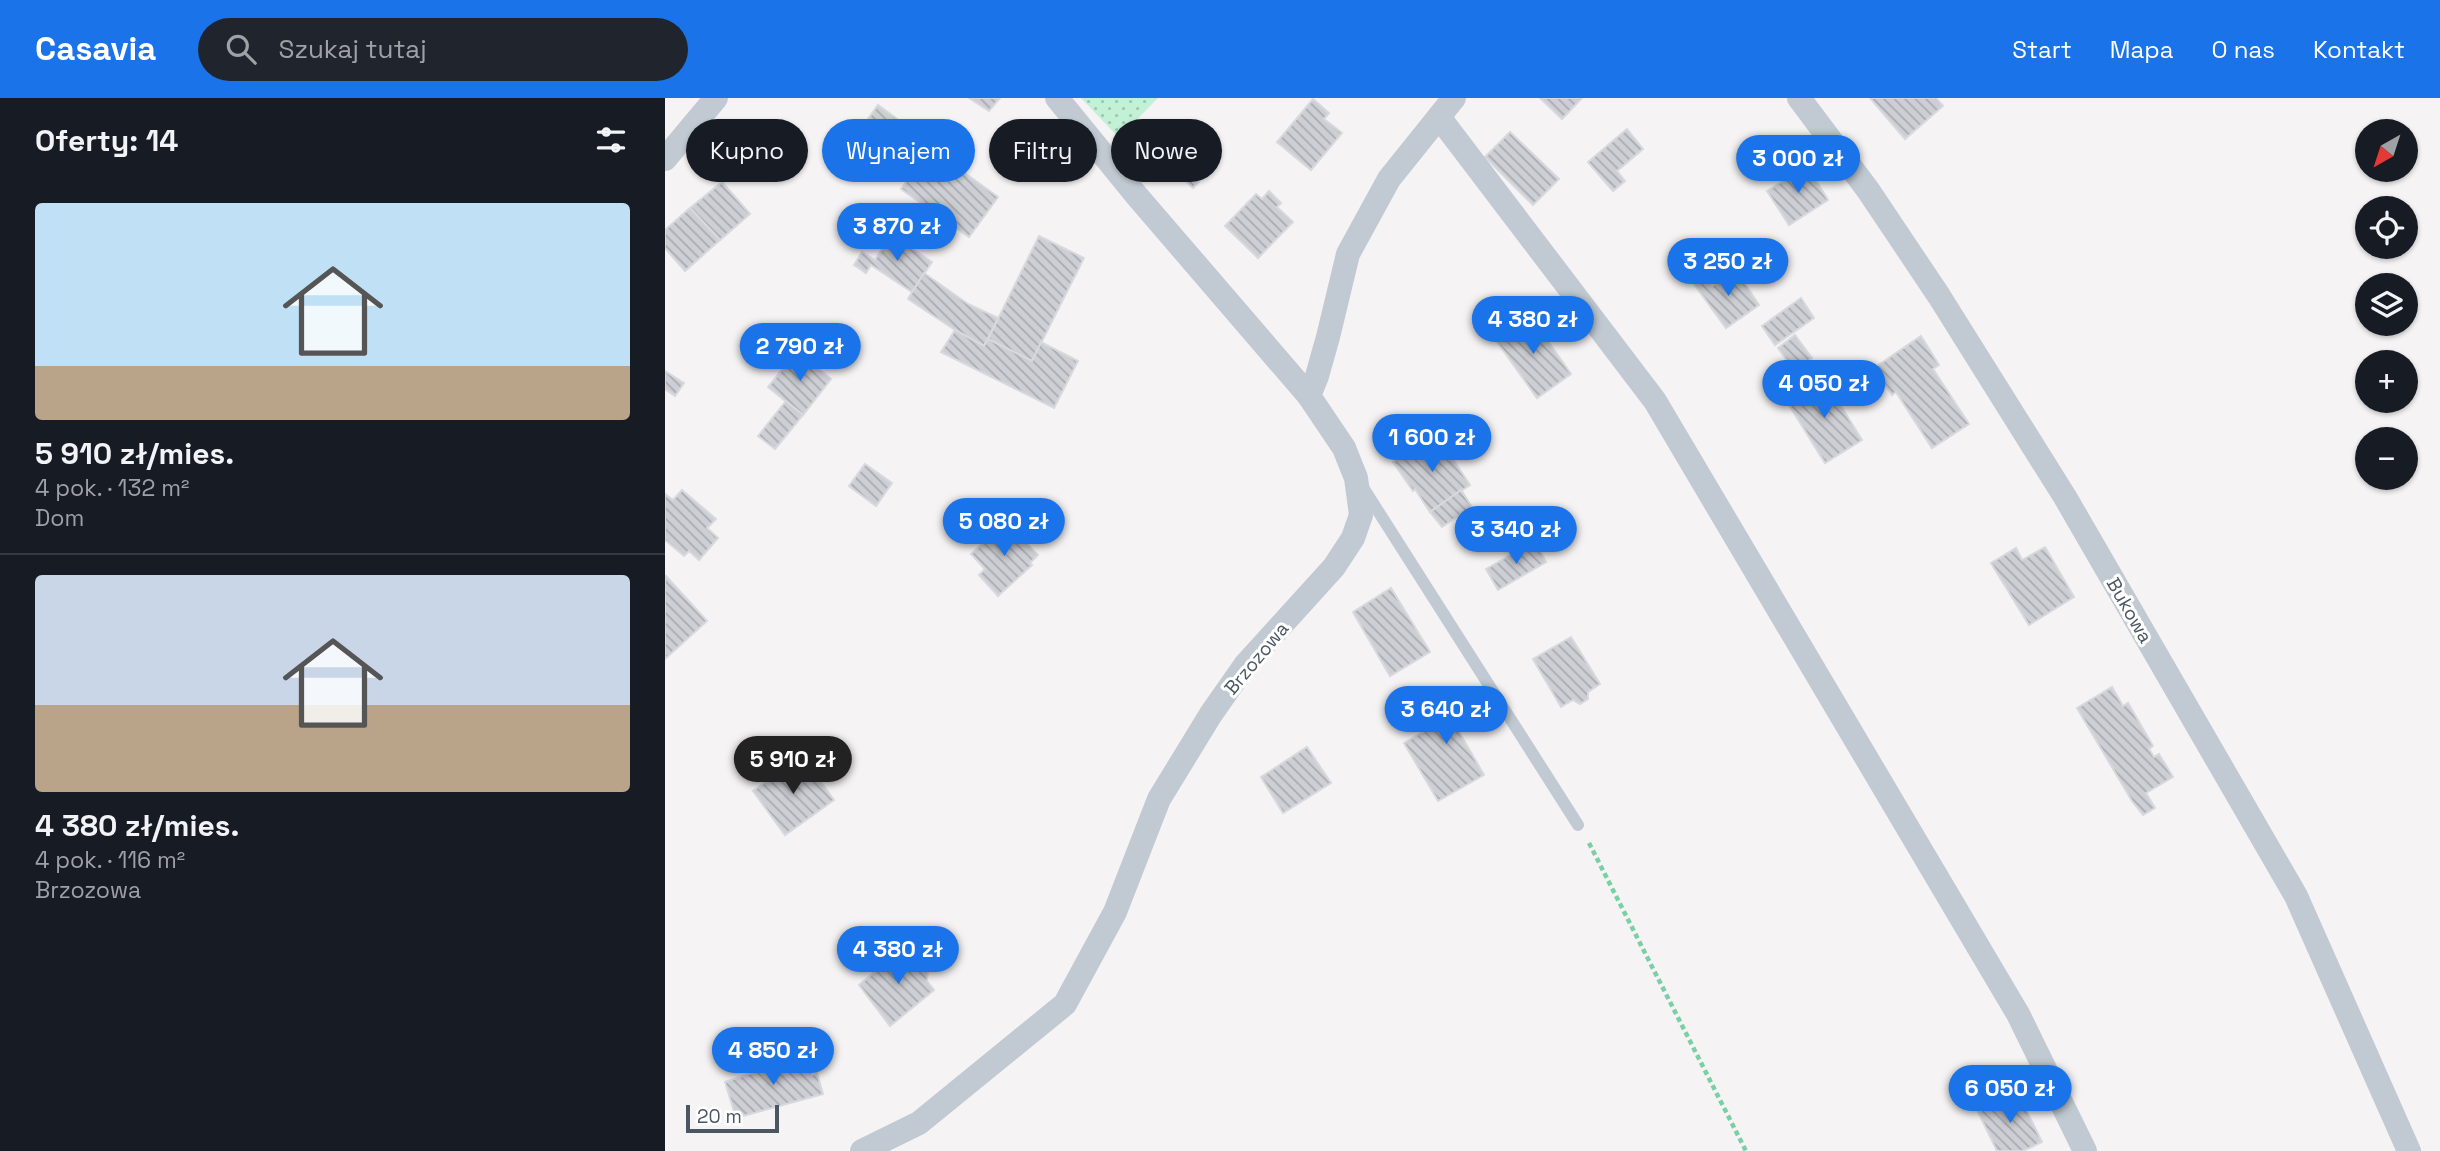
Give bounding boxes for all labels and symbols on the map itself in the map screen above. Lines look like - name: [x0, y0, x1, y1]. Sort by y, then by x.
- north arrow: [2355, 119, 2419, 182]
- pin: 3 000 zł: [1726, 136, 1870, 195]
- pin: 3 870 zł: [825, 204, 969, 263]
- pin: 3 250 zł: [1656, 238, 1800, 298]
- pin: 4 380 zł: [1461, 296, 1605, 356]
- pin: 2 790 zł: [728, 324, 872, 383]
- pin: 4 050 zł: [1752, 360, 1896, 420]
- pin: 1 600 zł: [1360, 414, 1504, 474]
- pin: 5 080 zł: [932, 498, 1076, 558]
- pin: 3 340 zł: [1444, 506, 1588, 566]
- street label: Bukowa: [2101, 573, 2158, 647]
- street label: Brzozowa: [1219, 617, 1294, 700]
- pin: 3 640 zł: [1374, 686, 1518, 746]
- pin: 5 910 zł: [721, 736, 865, 796]
- pin: 4 380 zł: [826, 926, 970, 986]
- pin: 4 850 zł: [701, 1028, 845, 1087]
- pin: 6 050 zł: [1938, 1066, 2082, 1125]
- scale bar: [686, 1102, 779, 1134]

